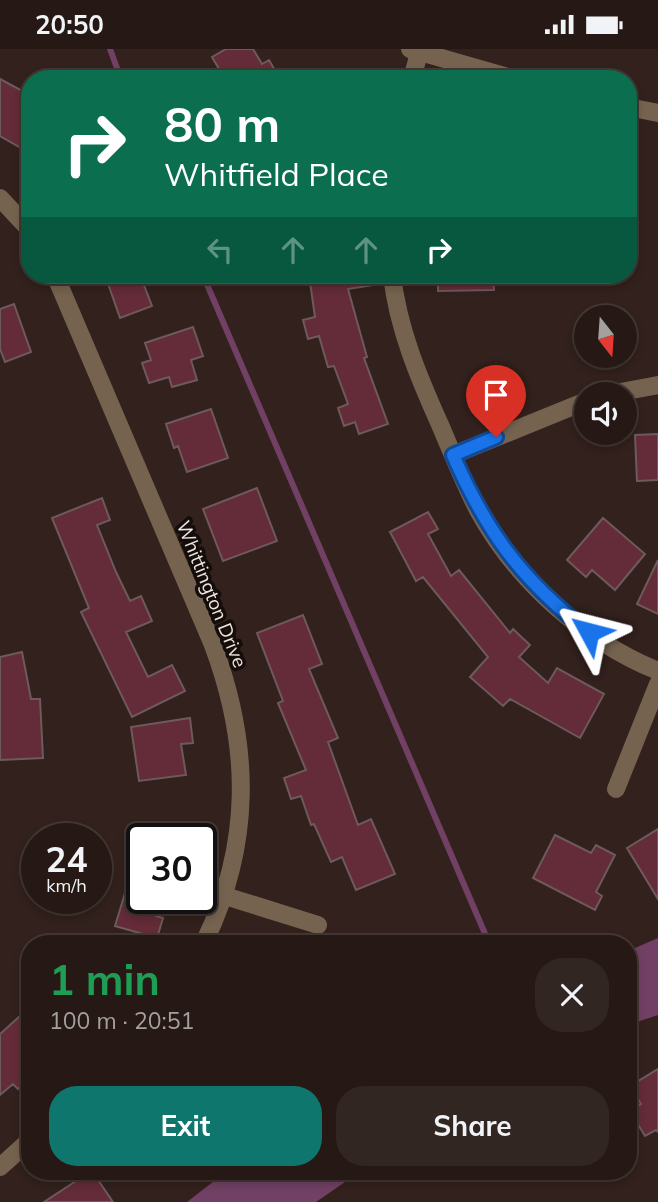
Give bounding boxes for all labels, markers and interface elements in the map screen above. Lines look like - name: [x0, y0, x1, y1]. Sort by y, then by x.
- text: 20:50: [35, 8, 104, 41]
- text: 80 m: [164, 93, 280, 154]
- icon: right: [49, 98, 140, 189]
- text: Whitfield Place: [164, 154, 389, 194]
- icon: left: [201, 231, 239, 269]
- icon: ahead: [274, 231, 312, 269]
- icon: ahead: [347, 231, 385, 269]
- icon: right: [420, 231, 458, 269]
- north arrow: [574, 305, 637, 367]
- map controls: [574, 305, 637, 445]
- pin: [466, 365, 526, 437]
- icon: arrive: [477, 376, 515, 414]
- button: sound: [574, 382, 637, 445]
- street label: Whittington Drive: [172, 517, 252, 671]
- position arrow: [552, 595, 626, 669]
- speed limit sign: 30: [126, 823, 217, 914]
- text: 24: [45, 837, 88, 881]
- text: km/h: [46, 874, 87, 897]
- text: 1 min: [49, 953, 160, 1006]
- button: close: [535, 958, 609, 1032]
- text: 100 m · 20:51: [49, 1006, 194, 1035]
- button: Exit: [49, 1086, 322, 1166]
- button: Share: [336, 1086, 609, 1166]

